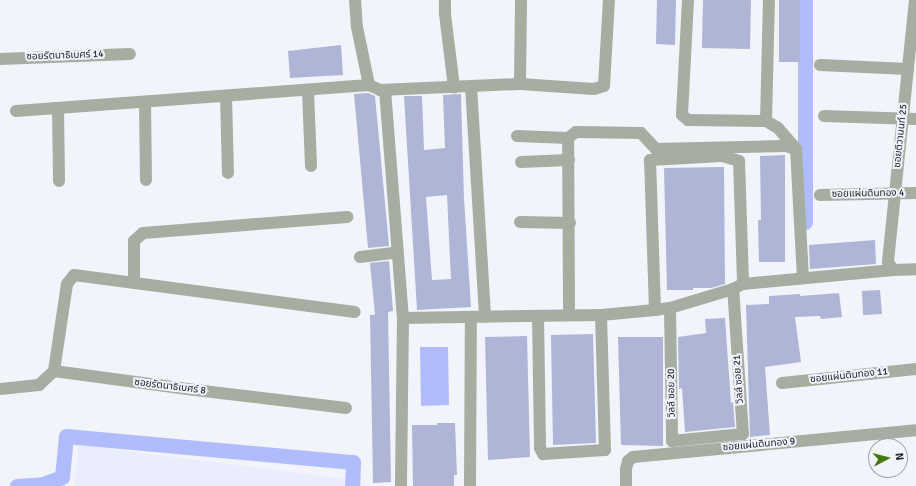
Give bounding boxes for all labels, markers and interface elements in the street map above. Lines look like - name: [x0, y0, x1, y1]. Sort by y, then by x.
- street label: ซอยรัตนาธิเบศร์ 14: [26, 49, 104, 63]
- street label: ซอยติวานนท์ 25: [892, 104, 910, 168]
- street label: ซอยแผ่นดินทอง 4: [832, 187, 904, 201]
- street label: วิลล์ ซอย 21: [731, 354, 747, 404]
- street label: ซอยแผ่นดินทอง 11: [810, 366, 888, 386]
- street label: วิลล์ ซอย 20: [666, 369, 678, 417]
- street label: ซอยรัตนาธิเบศร์ 8: [134, 377, 206, 397]
- street label: ซอยแผ่นดินทอง 9: [722, 436, 796, 454]
- north arrow: [868, 438, 908, 478]
- text: N: [892, 452, 906, 461]

